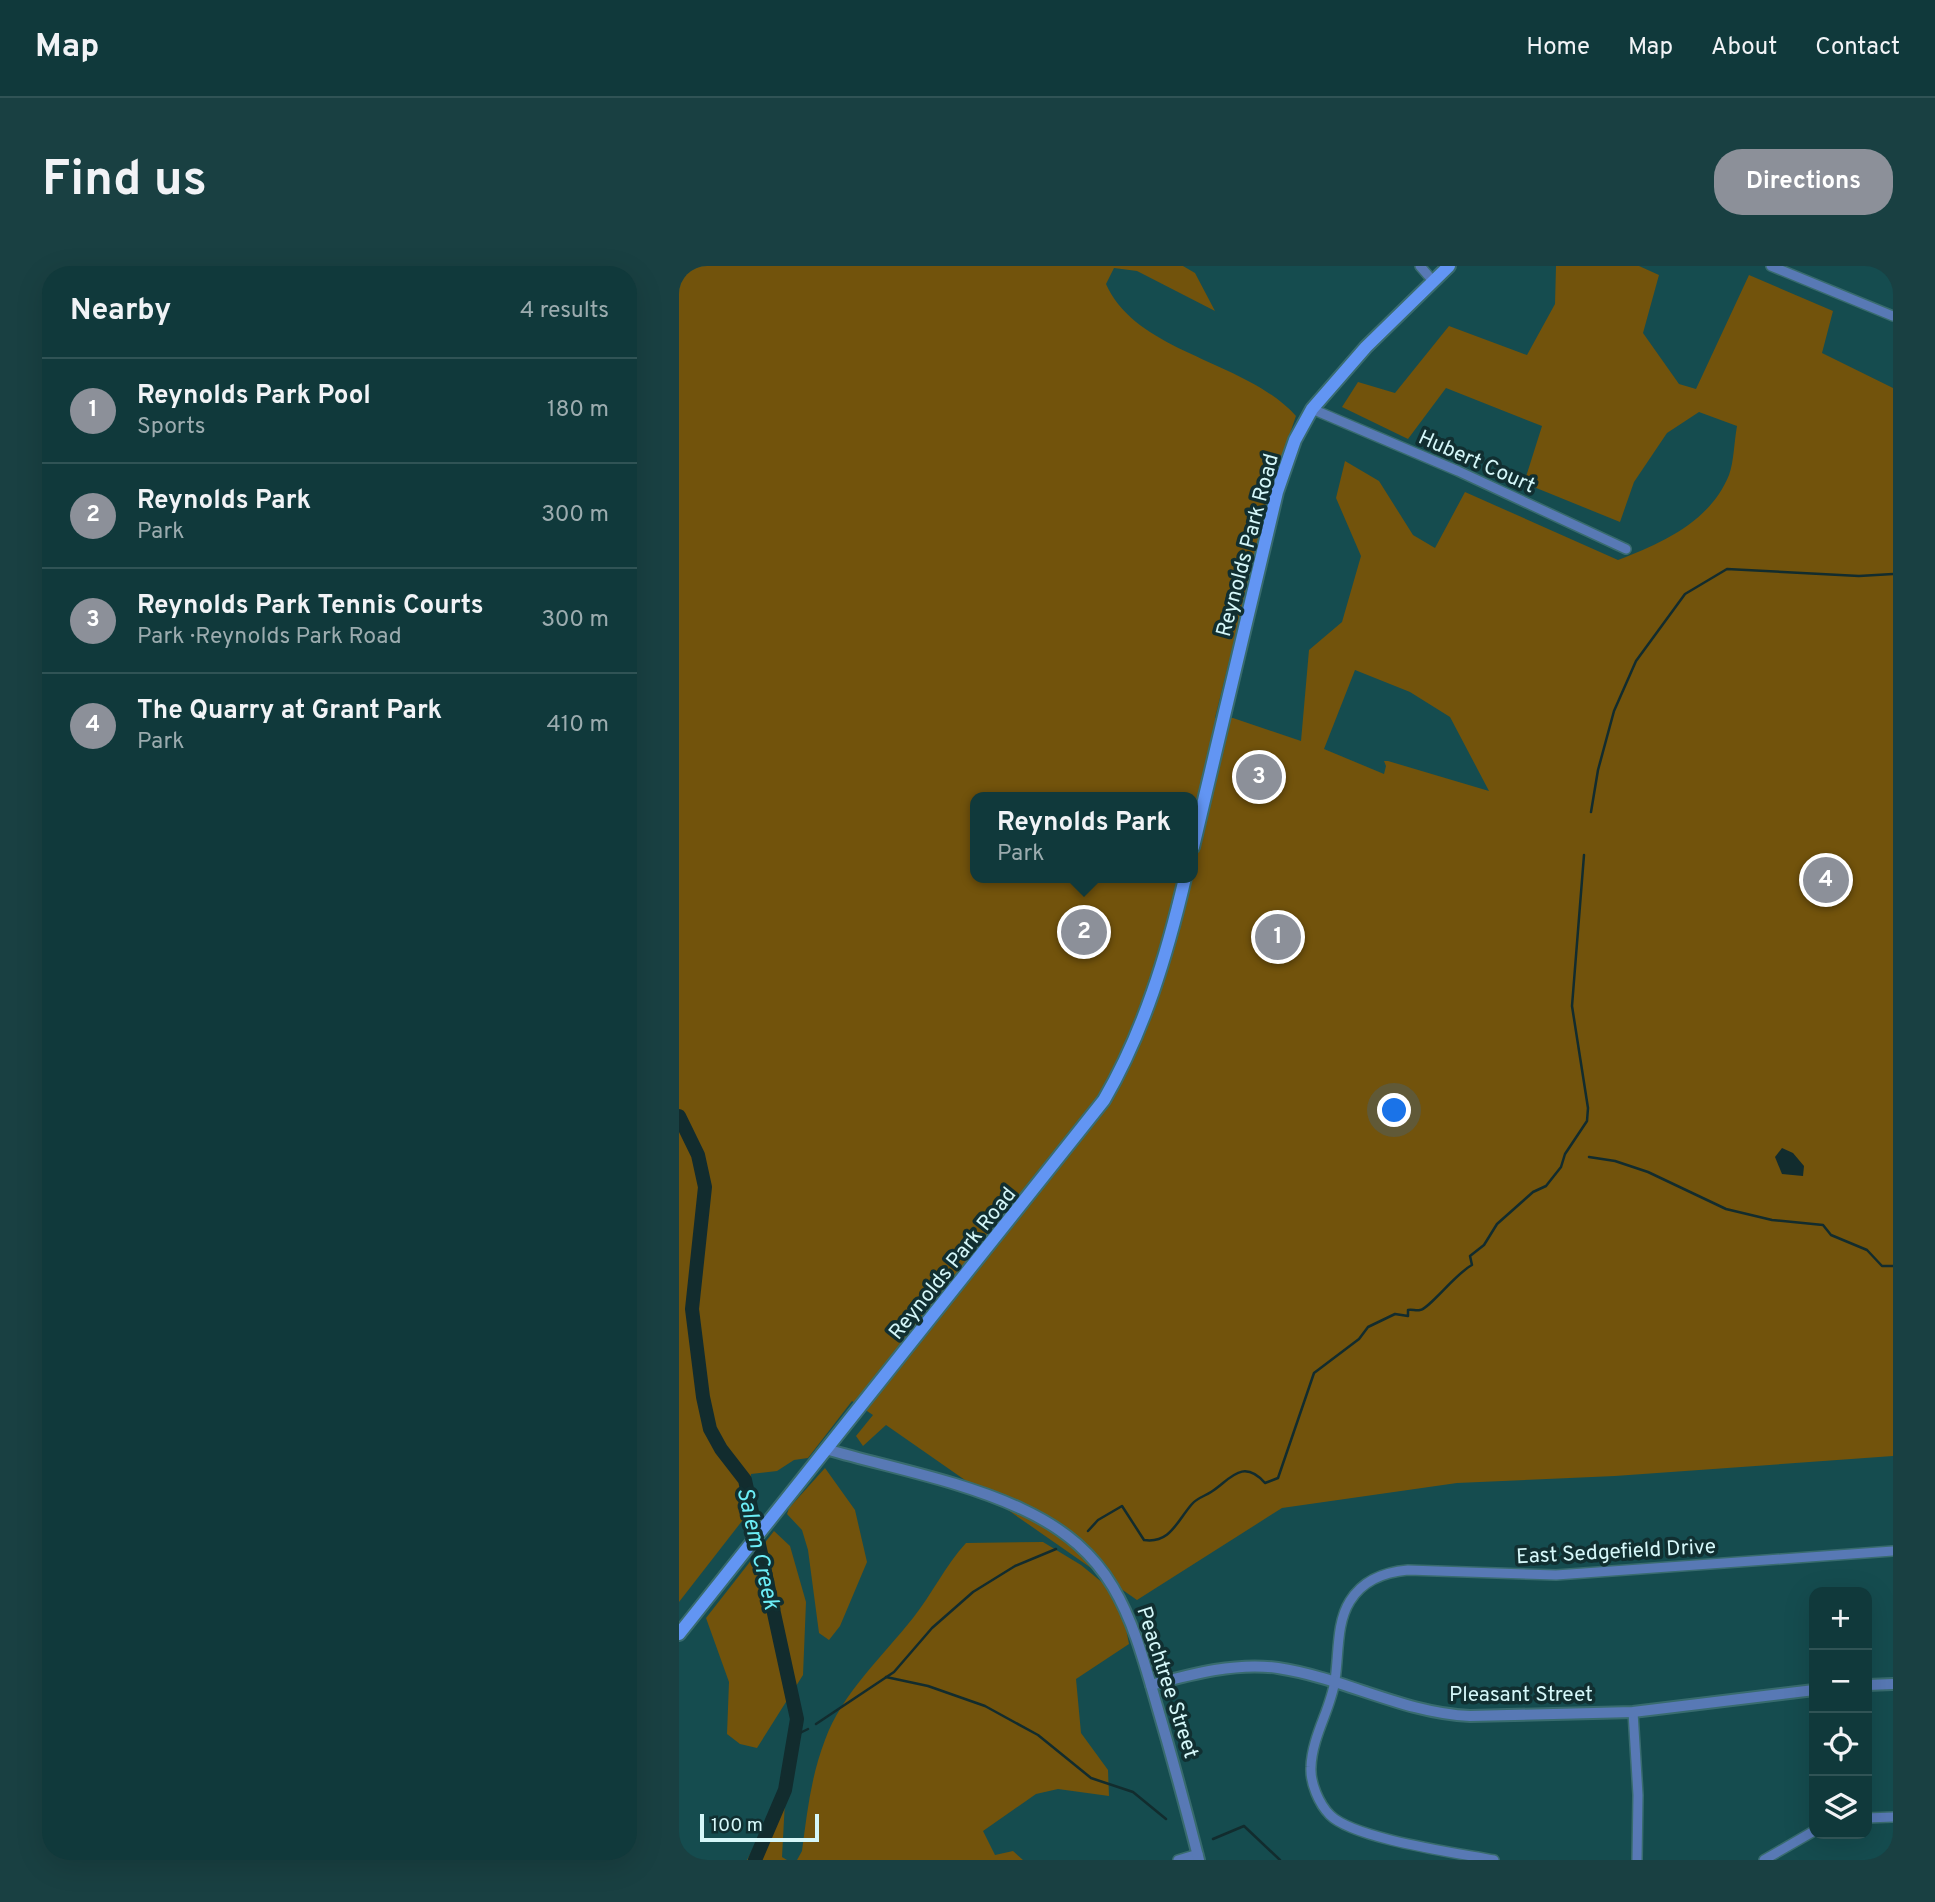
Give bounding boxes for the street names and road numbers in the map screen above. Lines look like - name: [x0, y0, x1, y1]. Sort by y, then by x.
- street label: Hubert Court: [1414, 425, 1539, 500]
- street label: Reynolds Park Road: [1211, 451, 1286, 640]
- street label: Reynolds Park Road: [883, 1182, 1023, 1346]
- street label: East Sedgefield Drive: [1516, 1534, 1717, 1571]
- street label: Peachtree Street: [1129, 1603, 1204, 1762]
- street label: Pleasant Street: [1449, 1682, 1593, 1709]

